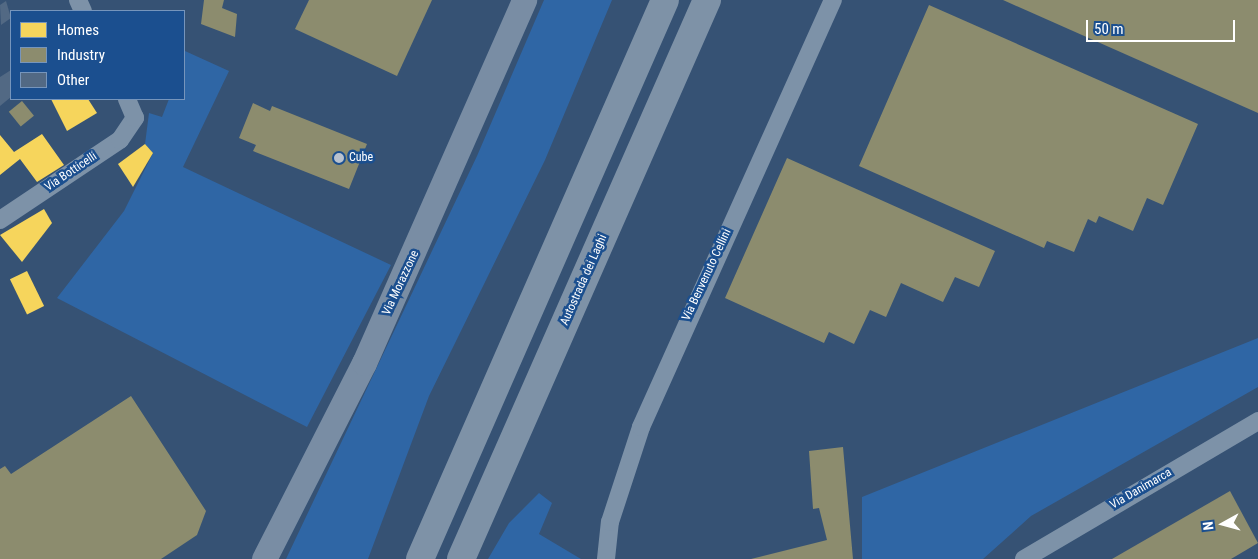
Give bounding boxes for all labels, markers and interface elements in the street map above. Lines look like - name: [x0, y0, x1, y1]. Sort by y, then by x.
- legend: [10, 10, 185, 100]
- scale bar: [1088, 10, 1237, 42]
- text: 50 m: [1094, 20, 1124, 38]
- text: Homes: [57, 21, 99, 39]
- text: Industry: [57, 46, 105, 64]
- text: Other: [57, 71, 89, 89]
- street label: Via Botticelli: [42, 149, 100, 195]
- place label: Cube: [349, 151, 373, 165]
- marker: Cube: [333, 152, 345, 164]
- street label: Via Benvenuto Cellini: [679, 227, 735, 323]
- street label: Autostrada dei Laghi: [558, 232, 610, 328]
- street label: Via Morazzone: [380, 248, 422, 318]
- street label: Via Danimarca: [1108, 466, 1174, 512]
- north arrow: [1198, 499, 1248, 549]
- text: N: [1200, 521, 1217, 531]

